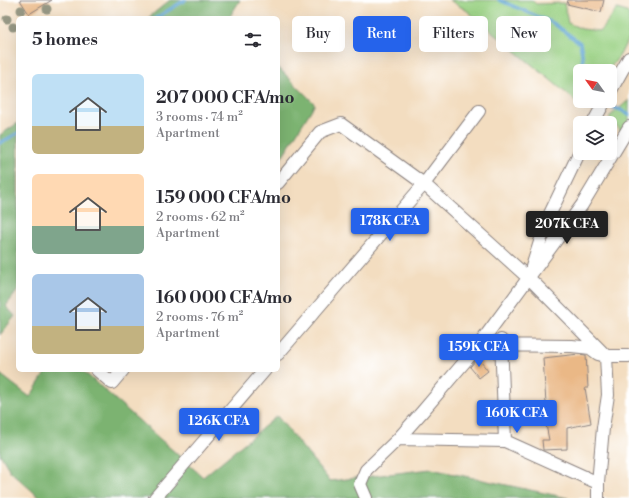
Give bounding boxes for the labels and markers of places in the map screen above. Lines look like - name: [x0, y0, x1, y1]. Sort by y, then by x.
- pin: 178K CFA: [349, 208, 431, 242]
- pin: 207K CFA: [526, 211, 608, 245]
- pin: 159K CFA: [438, 334, 520, 368]
- pin: 160K CFA: [476, 400, 558, 434]
- pin: 126K CFA: [178, 408, 260, 442]

